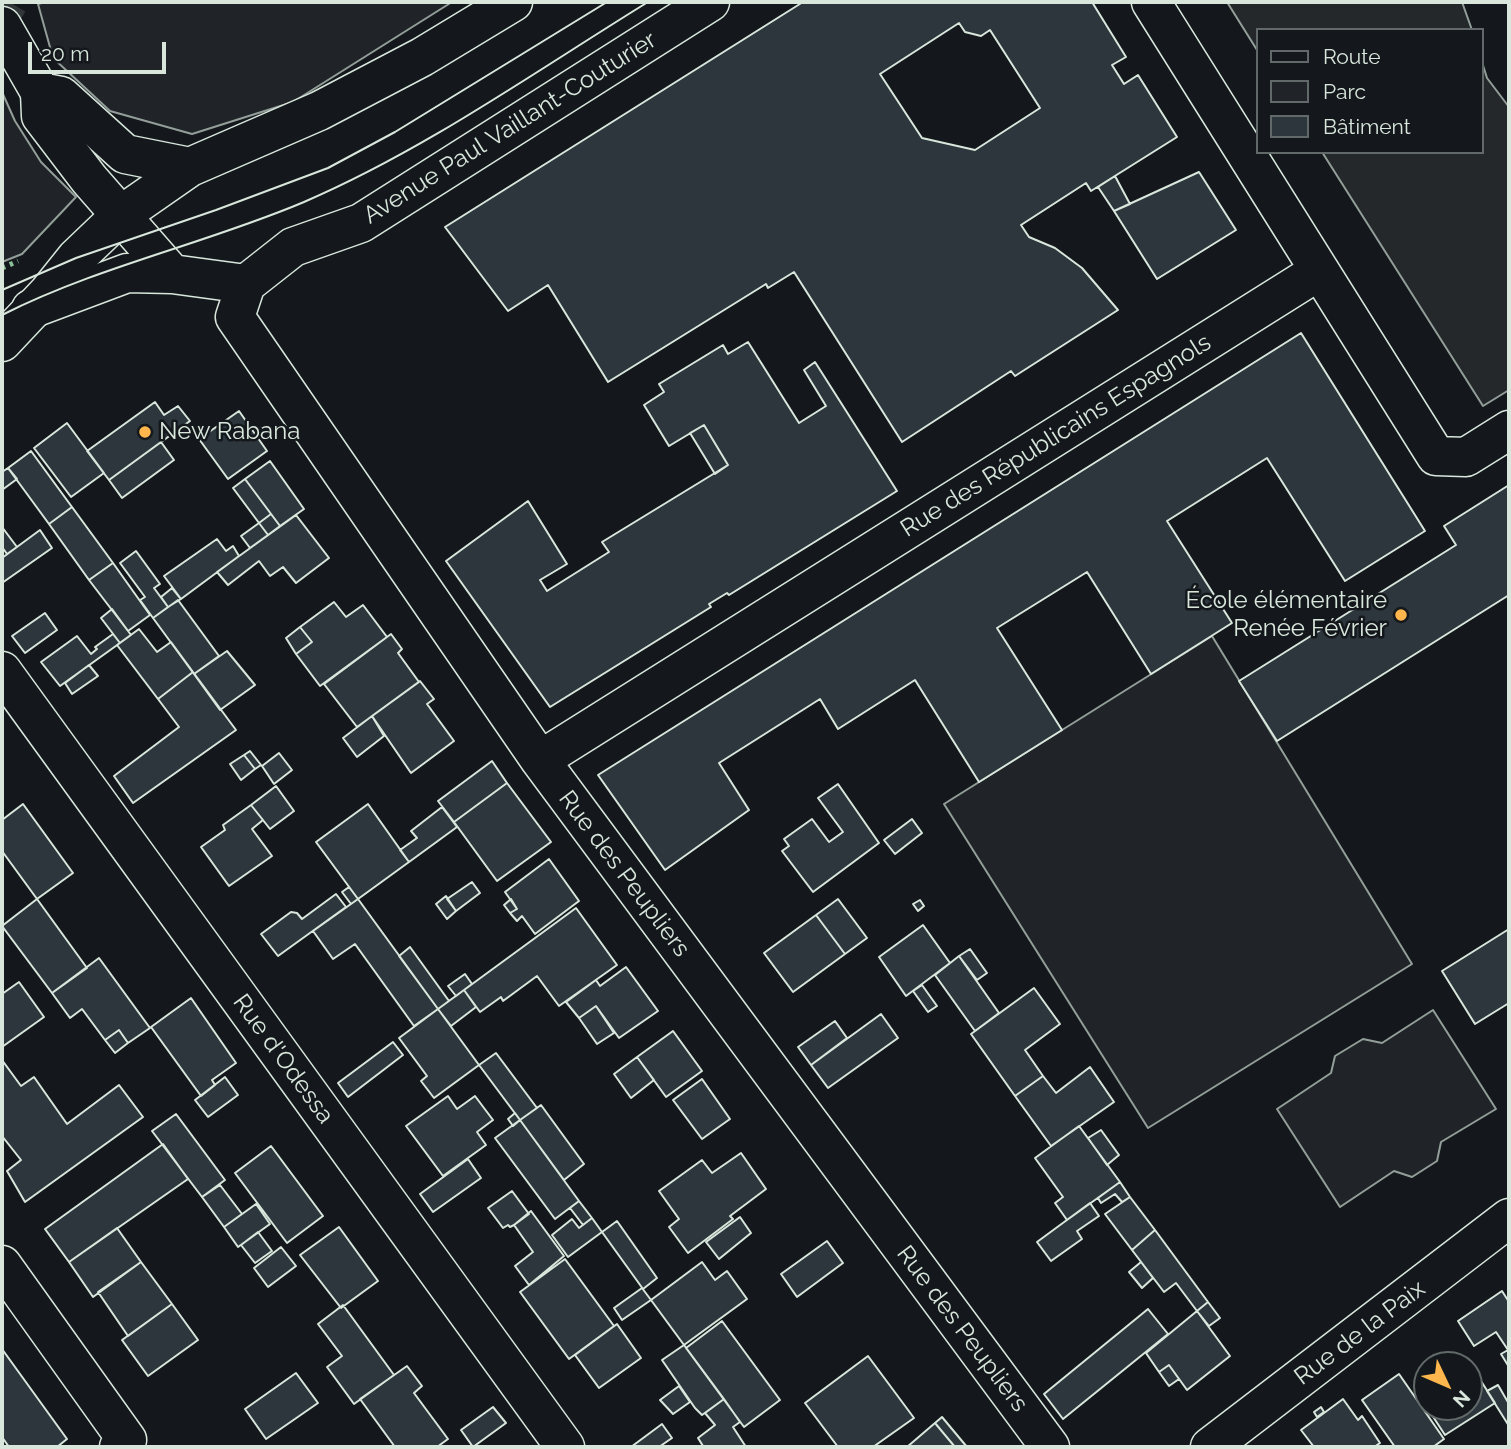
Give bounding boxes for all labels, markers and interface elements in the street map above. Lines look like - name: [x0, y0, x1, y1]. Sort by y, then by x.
- street label: Avenue Paul Vaillant-Couturier: [358, 26, 662, 230]
- scale bar: [32, 28, 170, 72]
- legend: [1256, 28, 1483, 154]
- text: 20 m: [41, 41, 89, 66]
- text: Route: [1323, 44, 1381, 69]
- text: Parc: [1323, 79, 1366, 104]
- text: Bâtiment: [1323, 114, 1411, 139]
- street label: Rue des Républicains Espagnols: [896, 328, 1216, 544]
- place label: New Rabana: [159, 418, 300, 446]
- marker: New Rabana: [137, 424, 153, 440]
- place label: École élémentaire Renée Février: [1185, 587, 1387, 643]
- marker: École élémentaire Renée Février: [1393, 607, 1409, 623]
- street label: Rue des Peupliers: [552, 785, 696, 963]
- street label: Rue d'Odessa: [226, 989, 340, 1129]
- street label: Rue des Peupliers: [890, 1240, 1034, 1418]
- street label: Rue de la Paix: [1289, 1275, 1431, 1391]
- north arrow: [1413, 1351, 1483, 1421]
- text: N: [1449, 1386, 1475, 1412]

